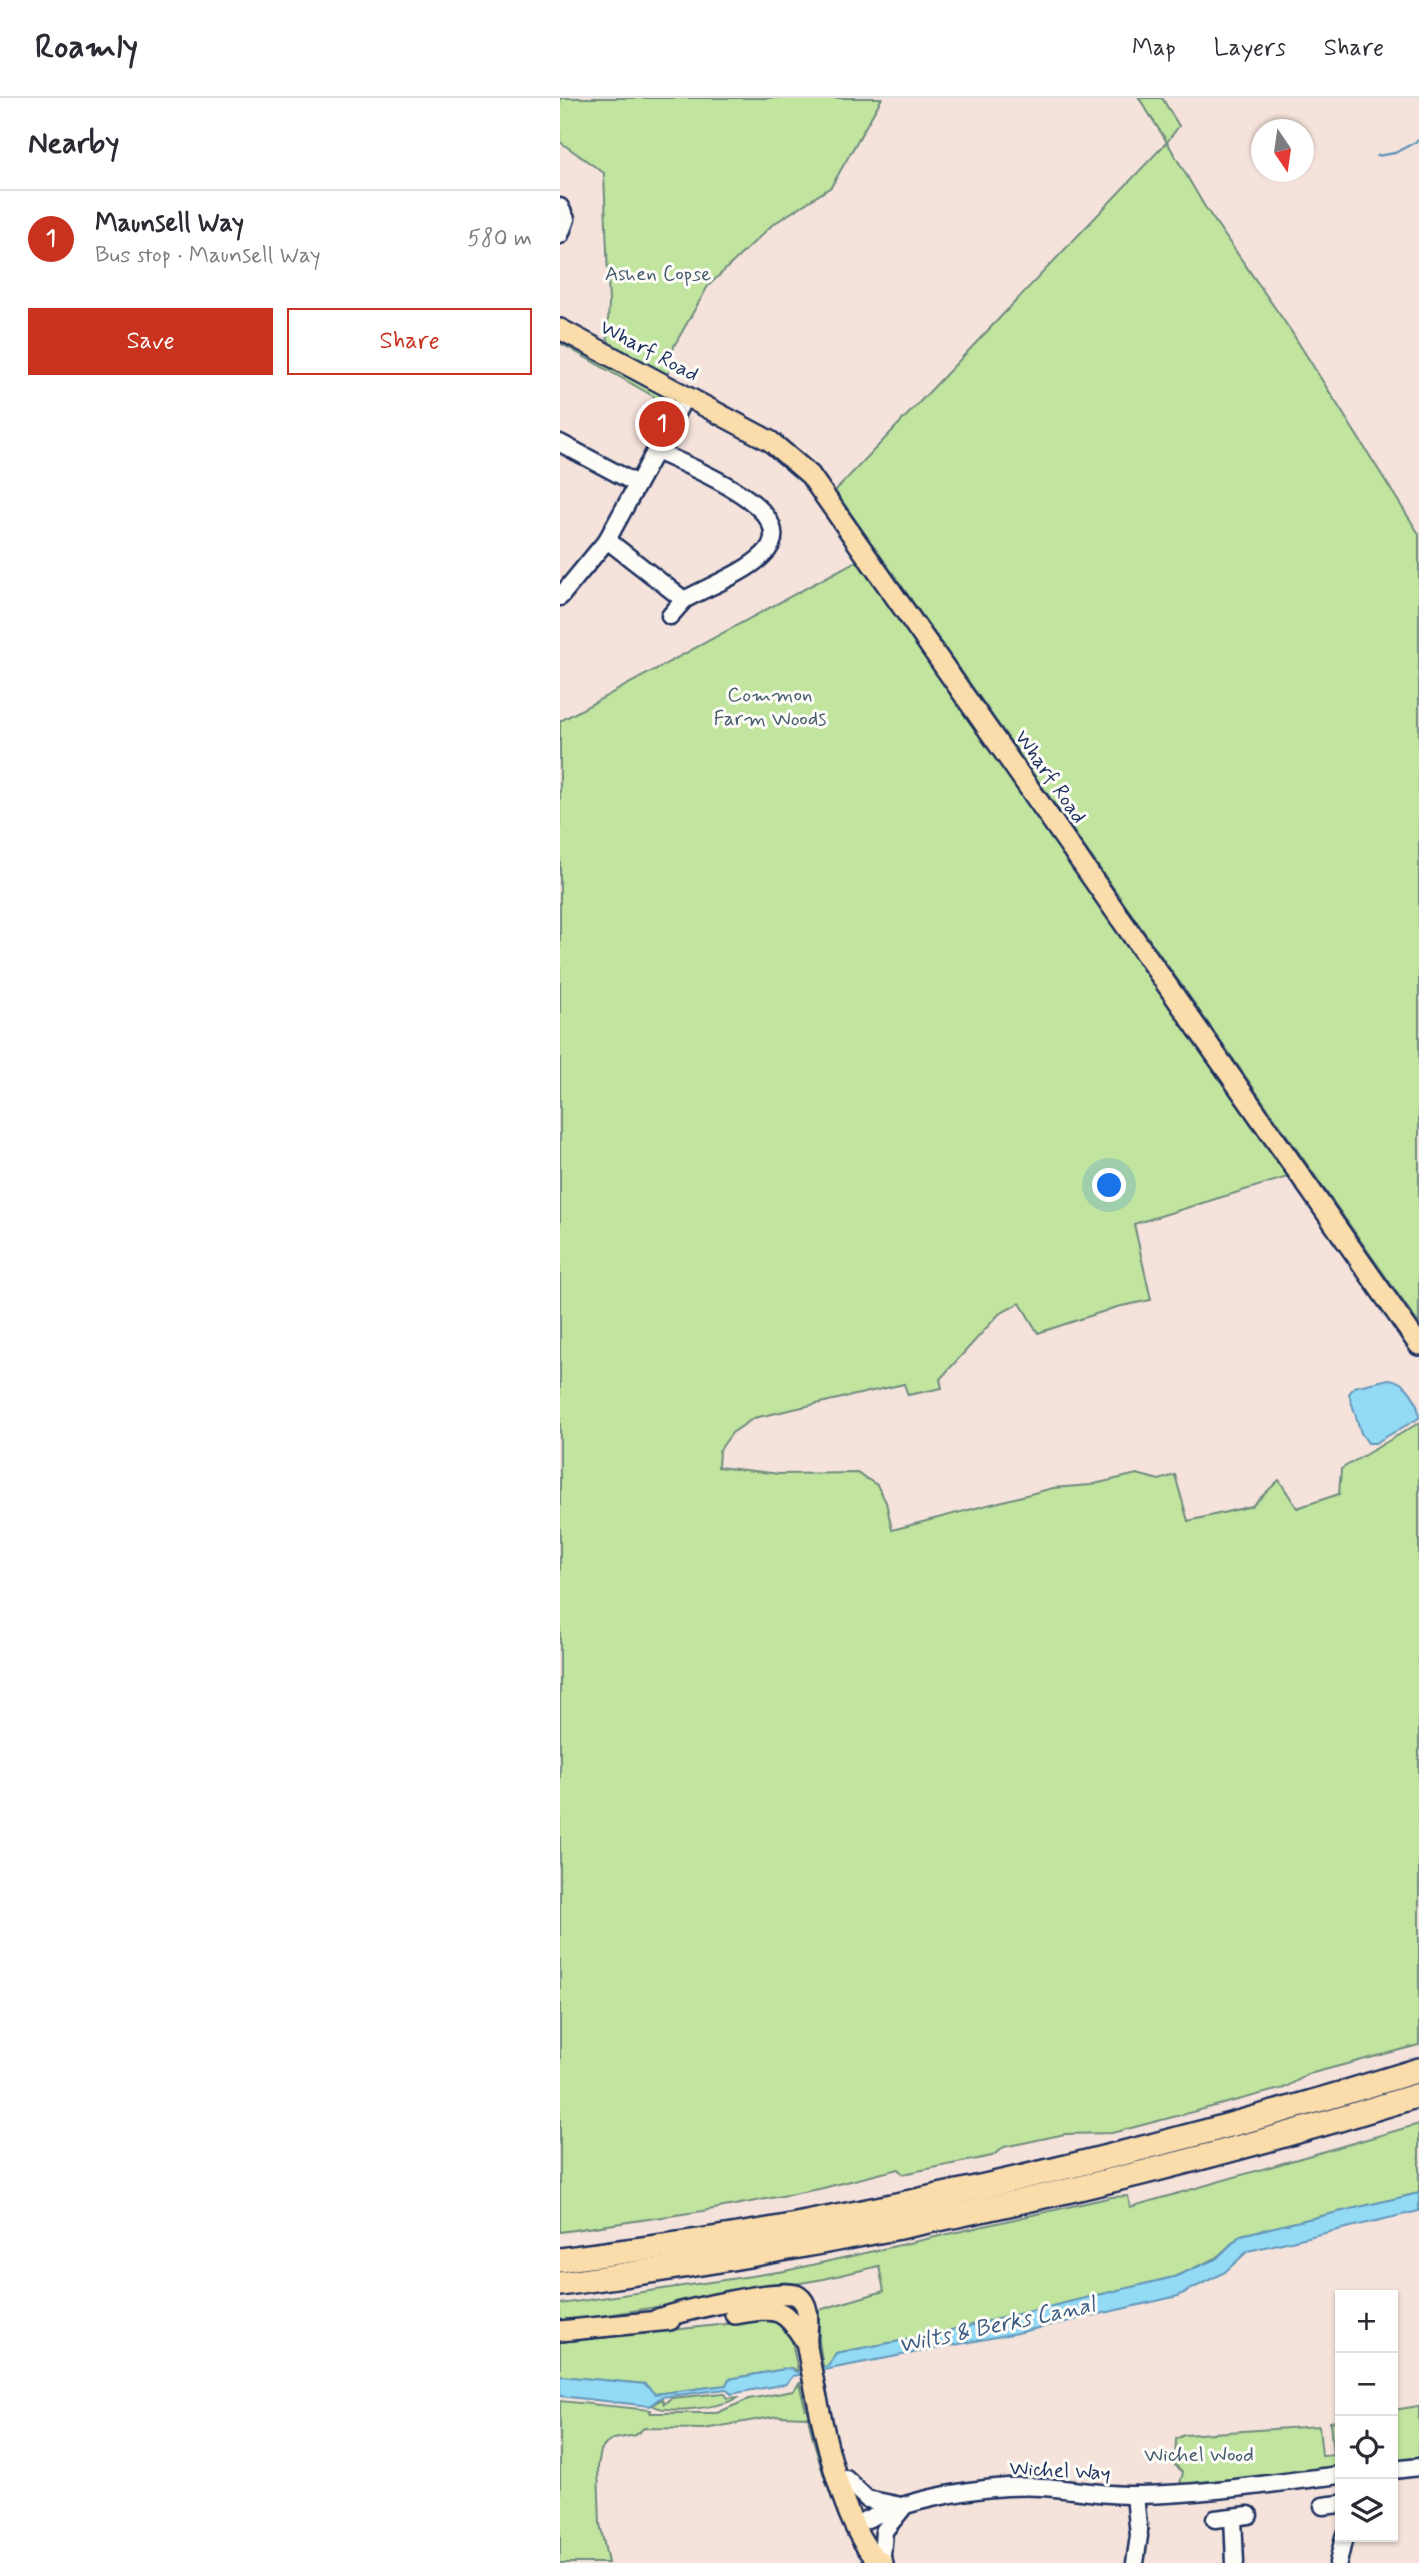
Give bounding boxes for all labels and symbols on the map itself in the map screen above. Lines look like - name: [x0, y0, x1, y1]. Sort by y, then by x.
- north arrow: [1251, 119, 1314, 182]
- park label: Ashen Copse: [605, 260, 711, 288]
- street label: Wharf Road: [595, 313, 703, 389]
- pin: 1: [639, 398, 685, 450]
- park label: Common Farm Woods: [713, 681, 827, 733]
- street label: Wharf Road: [1008, 725, 1092, 829]
- your location: [1092, 1168, 1126, 1202]
- water label: Wilts & Berks Canal: [896, 2290, 1099, 2362]
- park label: Wichel Wood: [1144, 2441, 1254, 2469]
- street label: Wichel Way: [1009, 2454, 1111, 2488]

